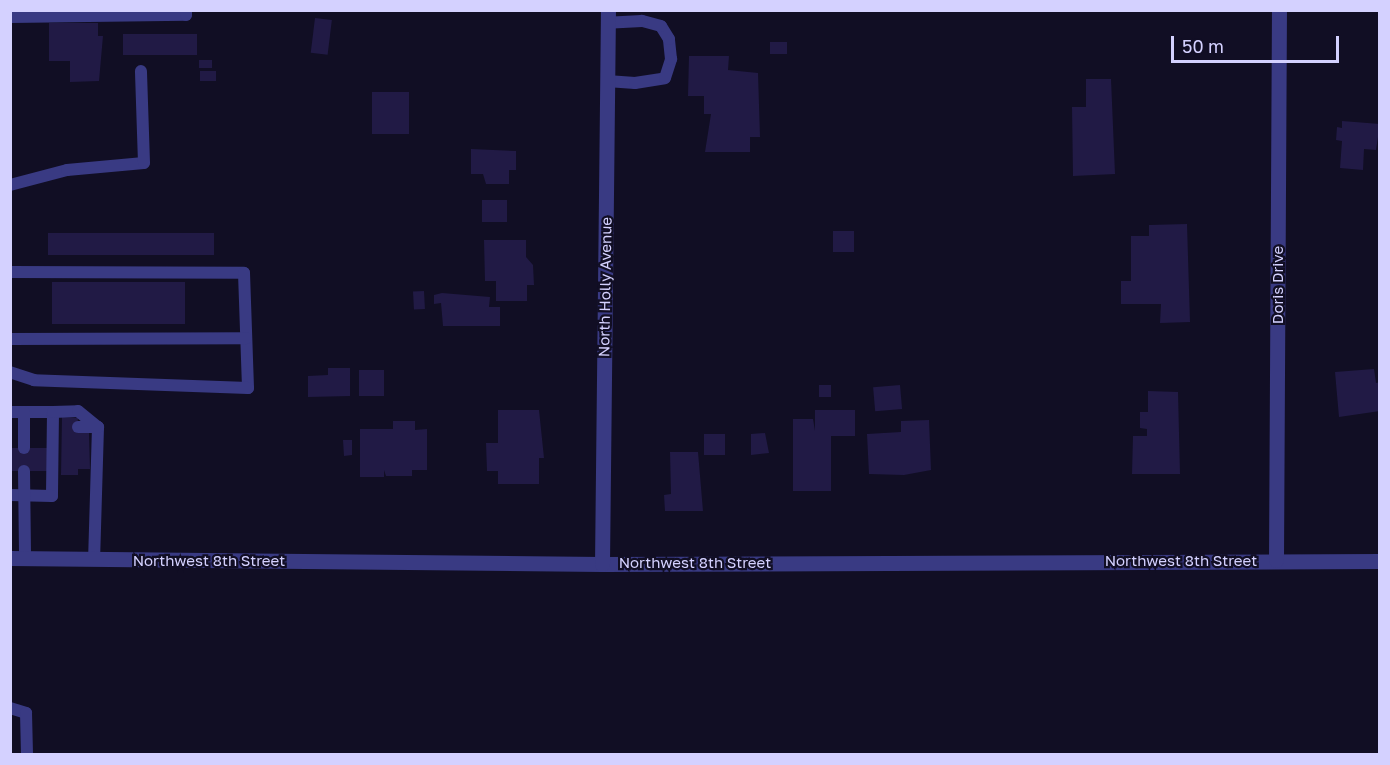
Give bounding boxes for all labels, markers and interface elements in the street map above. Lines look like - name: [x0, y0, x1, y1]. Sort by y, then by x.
- scale bar: [1174, 24, 1342, 62]
- text: 50 m: [1182, 35, 1224, 57]
- street label: North Holly Avenue: [595, 217, 615, 357]
- street label: Doris Drive: [1269, 246, 1287, 324]
- street label: Northwest 8th Street: [133, 552, 285, 570]
- street label: Northwest 8th Street: [1105, 552, 1257, 570]
- street label: Northwest 8th Street: [619, 554, 771, 572]

